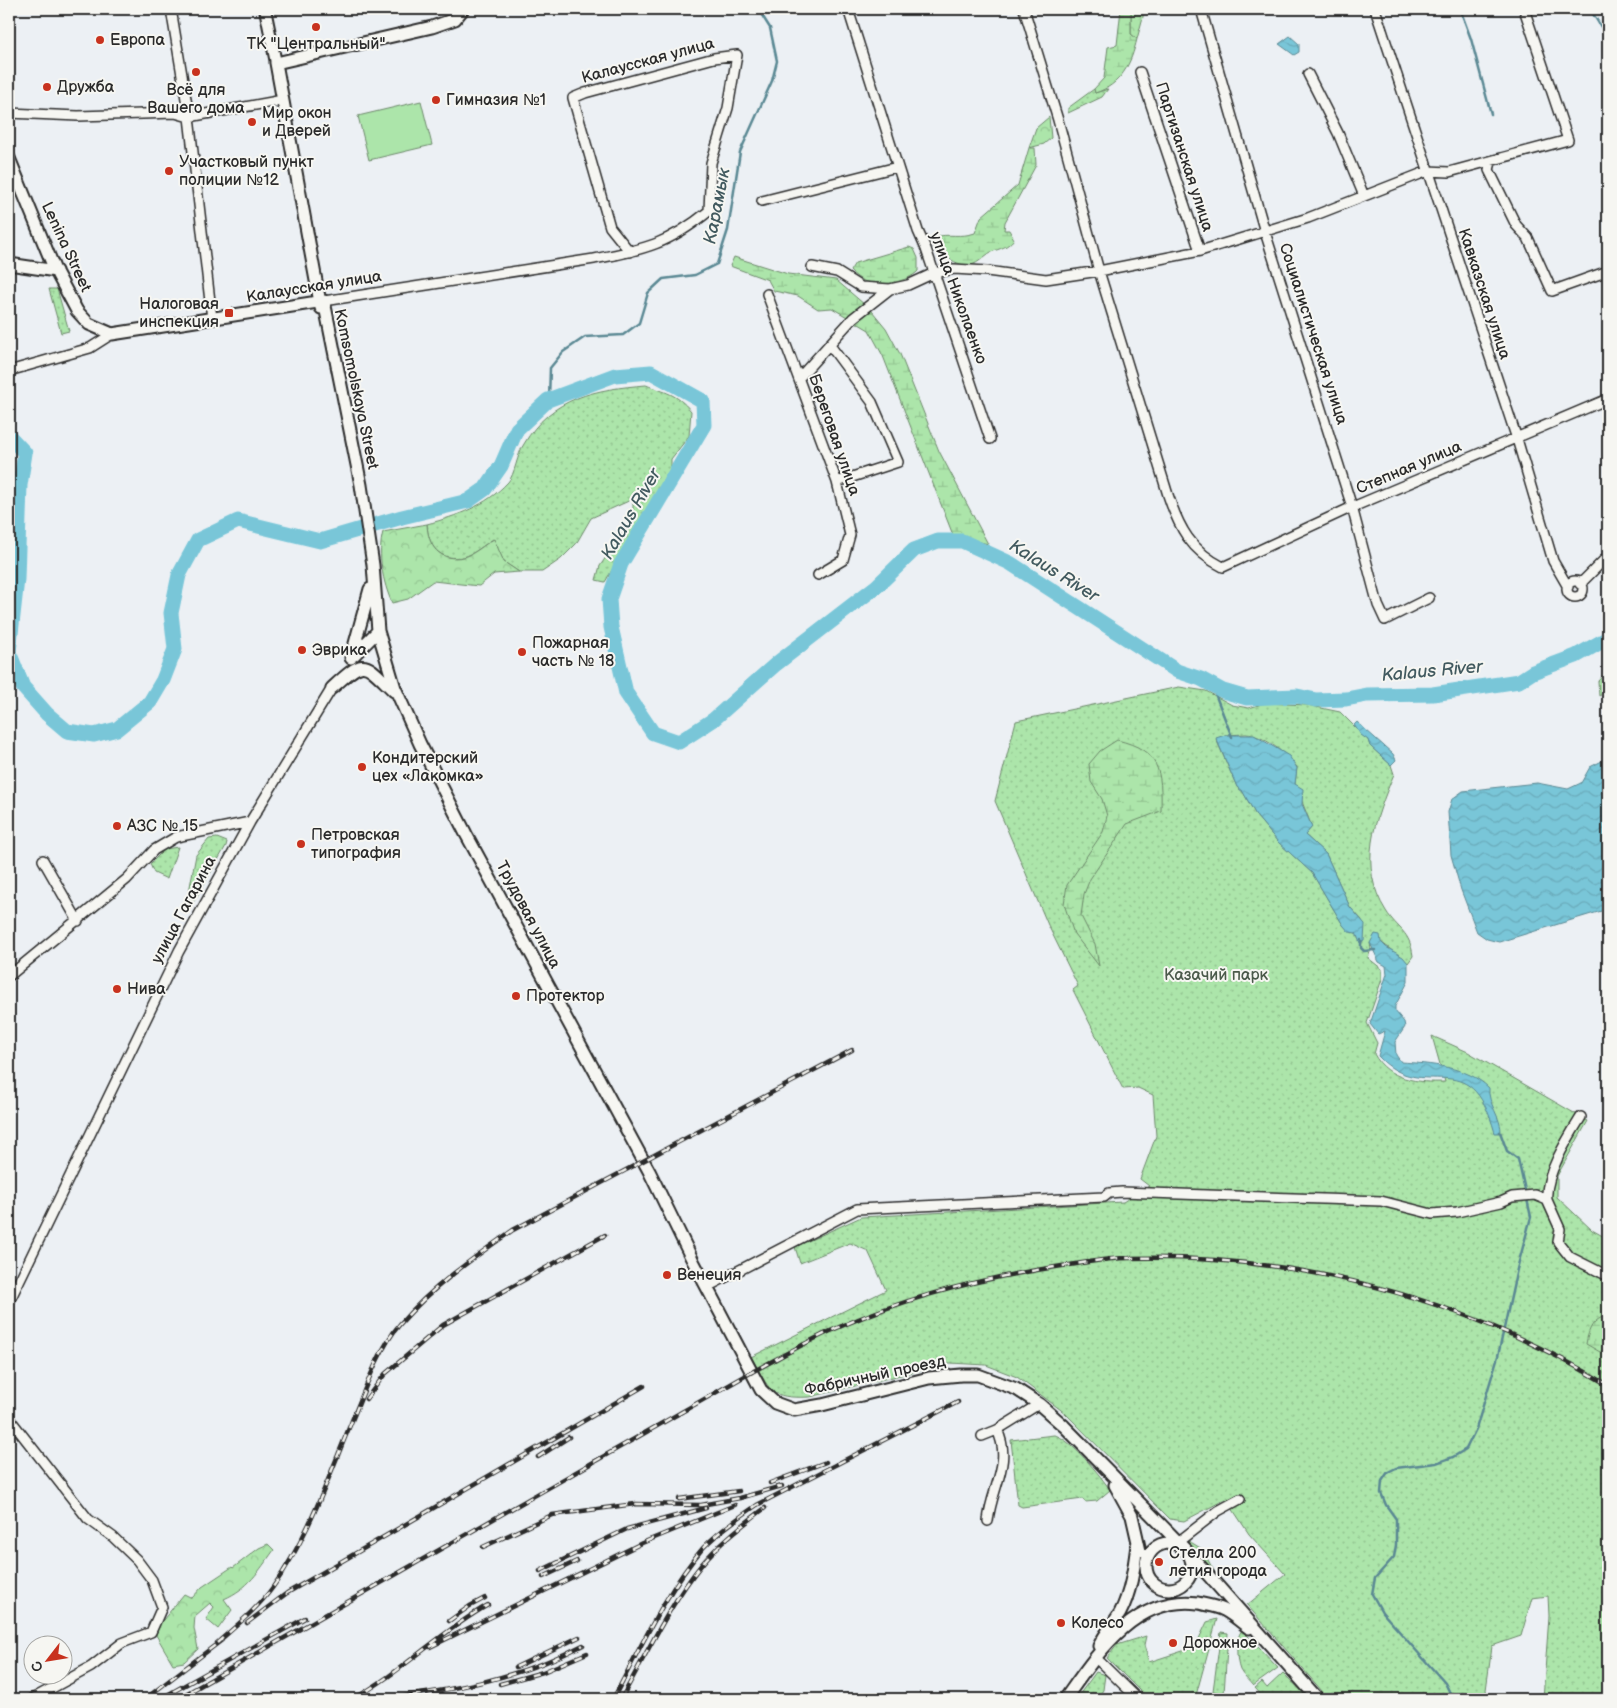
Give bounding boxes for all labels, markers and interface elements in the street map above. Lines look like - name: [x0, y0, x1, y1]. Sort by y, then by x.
- marker: ТК "Центральный": [310, 21, 322, 33]
- place label: Европа: [110, 31, 165, 50]
- marker: Европа: [94, 34, 106, 46]
- street label: Калаусская улица: [580, 34, 717, 88]
- place label: ТК "Центральный": [247, 35, 385, 54]
- marker: Всё для Вашего дома: [190, 66, 202, 78]
- place label: Дружба: [57, 78, 115, 97]
- street label: Партизанская улица: [1151, 80, 1217, 235]
- marker: Дружба: [41, 81, 53, 93]
- place label: Всё для Вашего дома: [147, 81, 245, 118]
- place label: Гимназия №1: [446, 91, 546, 110]
- marker: Гимназия №1: [430, 94, 442, 106]
- place label: Мир окон и Дверей: [262, 104, 332, 141]
- marker: Мир окон и Дверей: [246, 116, 258, 128]
- place label: Участковый пункт полиции №12: [179, 153, 315, 190]
- marker: Участковый пункт полиции №12: [163, 165, 175, 177]
- water label: Карамык: [699, 166, 735, 246]
- street label: Lenina Street: [37, 199, 95, 295]
- street label: Кавказская улица: [1454, 226, 1514, 362]
- street label: улица Николаенко: [925, 229, 991, 367]
- street label: Социалистическая улица: [1275, 241, 1351, 428]
- street label: Калаусская улица: [245, 267, 383, 307]
- place label: Налоговая инспекция: [139, 295, 219, 332]
- marker: Налоговая инспекция: [223, 307, 235, 319]
- street label: Komsomolskaya Street: [330, 307, 382, 471]
- street label: Береговая улица: [804, 372, 864, 499]
- street label: Степная улица: [1354, 437, 1465, 499]
- water label: Kalaus River: [597, 464, 666, 563]
- water label: Kalaus River: [1005, 535, 1104, 608]
- place label: Пожарная часть № 18: [532, 634, 614, 671]
- place label: Эврика: [312, 641, 367, 660]
- marker: Эврика: [296, 644, 308, 656]
- marker: Пожарная часть № 18: [516, 646, 528, 658]
- water label: Kalaus River: [1381, 656, 1485, 686]
- place label: Кондитерский цех «Лакомка»: [372, 749, 484, 786]
- marker: Кондитерский цех «Лакомка»: [356, 761, 368, 773]
- place label: АЗС № 15: [126, 817, 198, 836]
- marker: АЗС № 15: [111, 820, 123, 832]
- place label: Петровская типография: [311, 826, 401, 863]
- marker: Петровская типография: [295, 838, 307, 850]
- street label: улица Гагарина: [148, 853, 220, 967]
- street label: Трудовая улица: [492, 858, 565, 973]
- park label: Казачий парк: [1164, 966, 1268, 985]
- place label: Нива: [127, 980, 166, 999]
- marker: Нива: [111, 983, 123, 995]
- place label: Протектор: [526, 987, 604, 1006]
- marker: Протектор: [510, 990, 522, 1002]
- place label: Венеция: [677, 1266, 741, 1285]
- marker: Венеция: [661, 1269, 673, 1281]
- street label: Фабричный проезд: [803, 1352, 948, 1400]
- place label: Стелла 200 летия города: [1169, 1544, 1267, 1581]
- marker: Стелла 200 летия города: [1153, 1556, 1165, 1568]
- place label: Колесо: [1071, 1614, 1124, 1633]
- marker: Колесо: [1055, 1617, 1067, 1629]
- place label: Дорожное: [1183, 1634, 1257, 1653]
- north arrow: [22, 1636, 72, 1686]
- marker: Дорожное: [1167, 1637, 1179, 1649]
- text: С: [27, 1658, 47, 1675]

